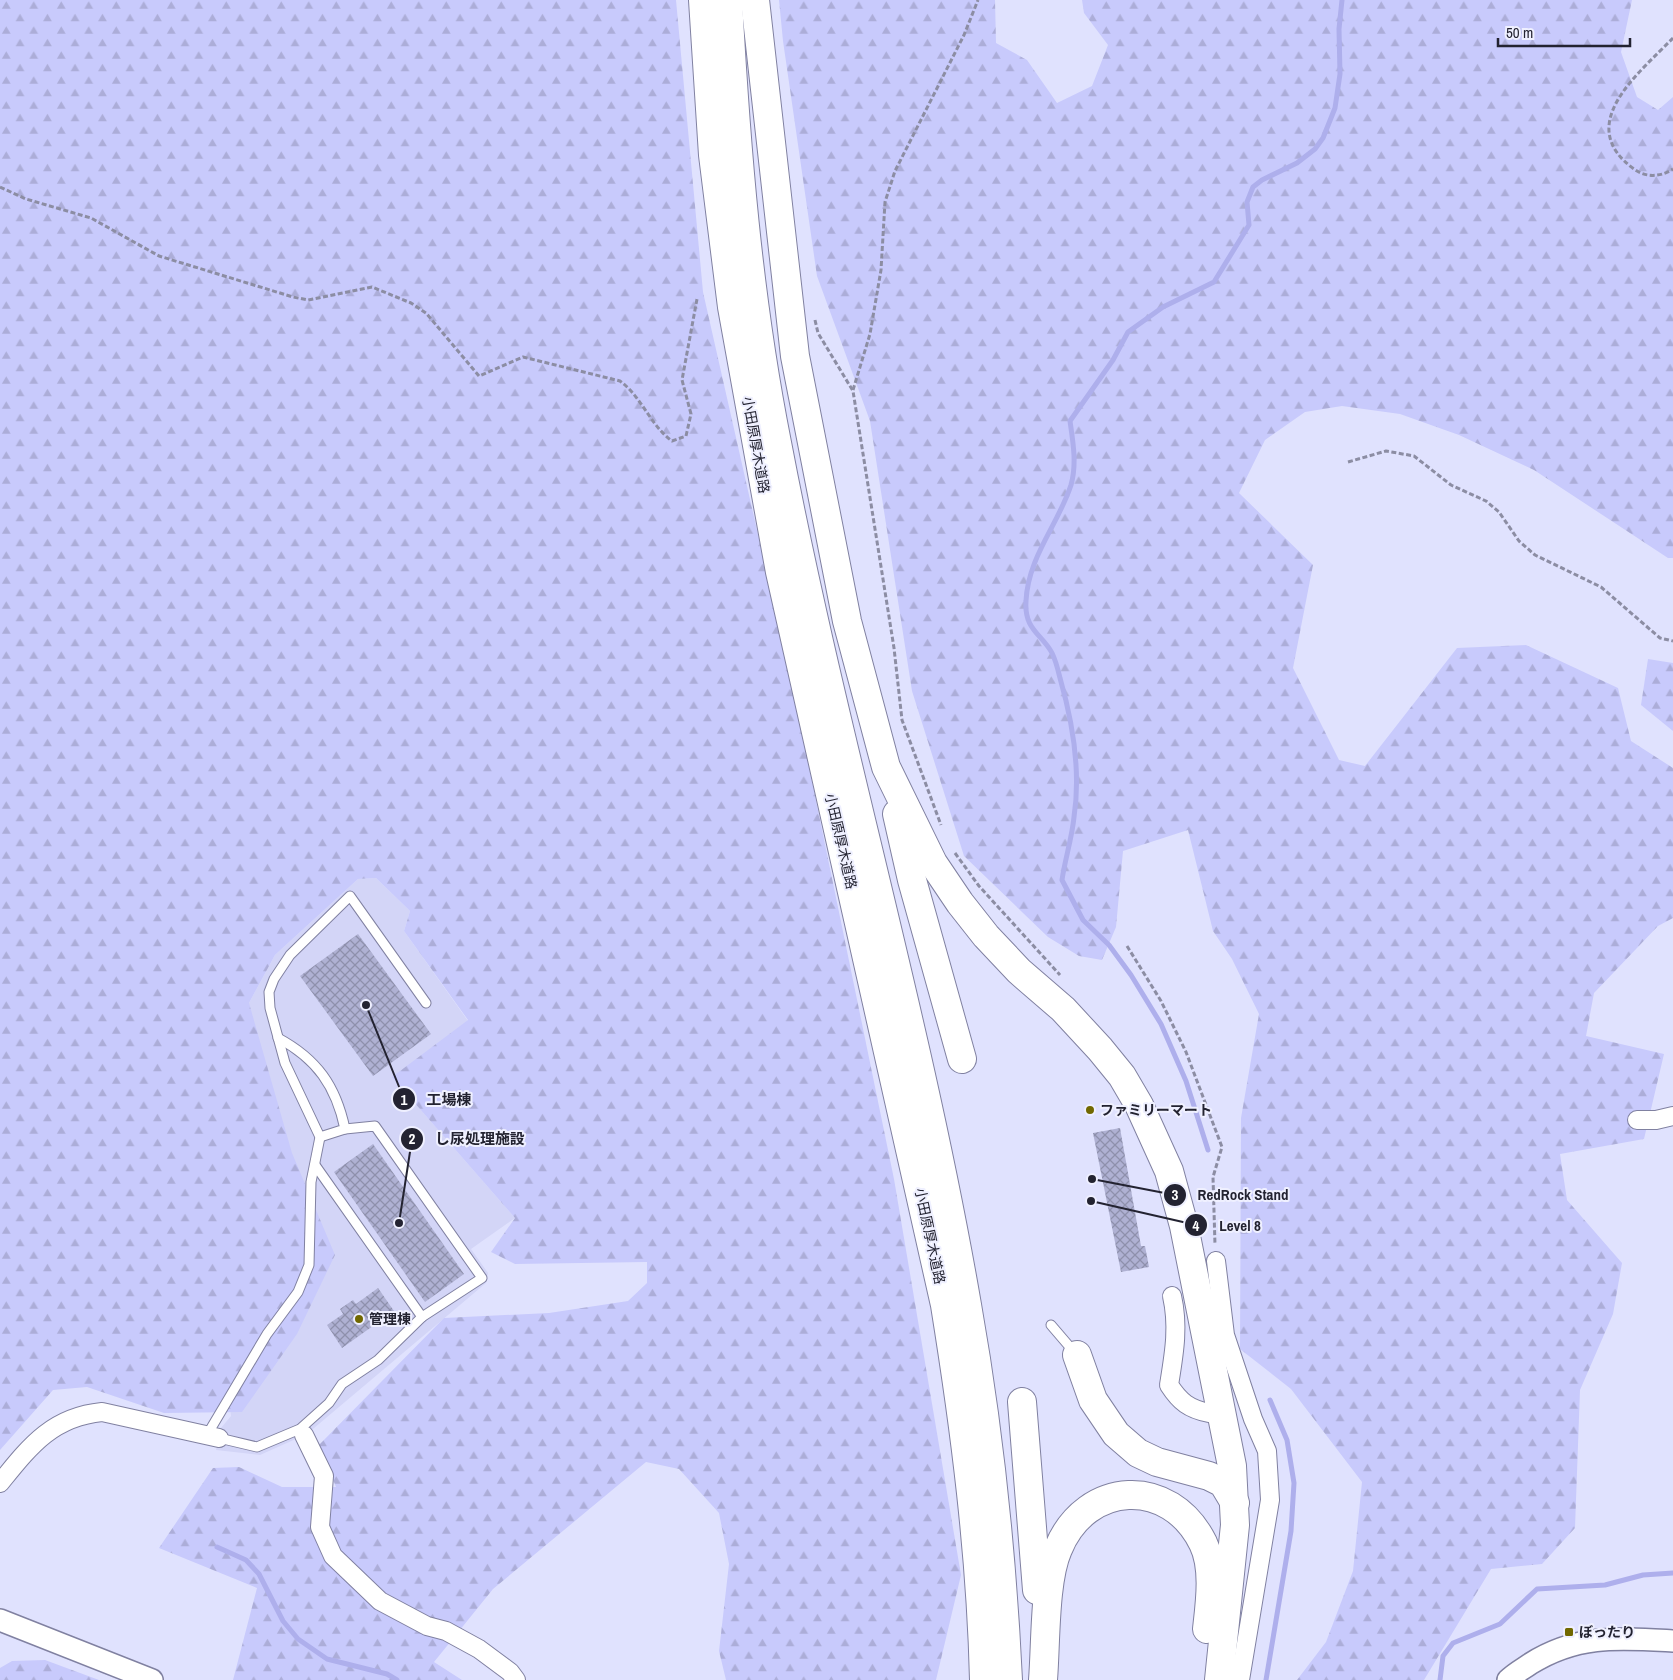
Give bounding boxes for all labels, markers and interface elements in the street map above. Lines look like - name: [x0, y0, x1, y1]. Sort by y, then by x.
- scale bar: [1498, 15, 1630, 47]
- text: 50 m: [1506, 22, 1533, 43]
- street label: 小田原厚木道路: [739, 395, 773, 495]
- street label: 小田原厚木道路: [821, 791, 861, 891]
- callout: 工場棟: [392, 1084, 482, 1114]
- text: 1: [401, 1089, 408, 1110]
- text: 工場棟: [426, 1089, 472, 1110]
- place label: ファミリーマート: [1100, 1101, 1212, 1119]
- marker: ファミリーマート: [1084, 1104, 1096, 1116]
- callout: し尿処理施設: [400, 1124, 535, 1154]
- text: 2: [409, 1128, 416, 1149]
- text: し尿処理施設: [435, 1128, 525, 1149]
- callout: RedRock Stand: [1163, 1180, 1299, 1210]
- text: 3: [1172, 1184, 1179, 1205]
- text: RedRock Stand: [1198, 1184, 1288, 1205]
- street label: 小田原厚木道路: [911, 1186, 949, 1286]
- callout: Level 8: [1184, 1210, 1270, 1240]
- text: 4: [1193, 1215, 1200, 1236]
- text: Level 8: [1219, 1215, 1261, 1236]
- place label: 管理棟: [369, 1310, 411, 1328]
- marker: 管理棟: [353, 1313, 365, 1325]
- place label: ぼったり: [1579, 1623, 1635, 1641]
- marker: ぼったり: [1563, 1626, 1575, 1638]

